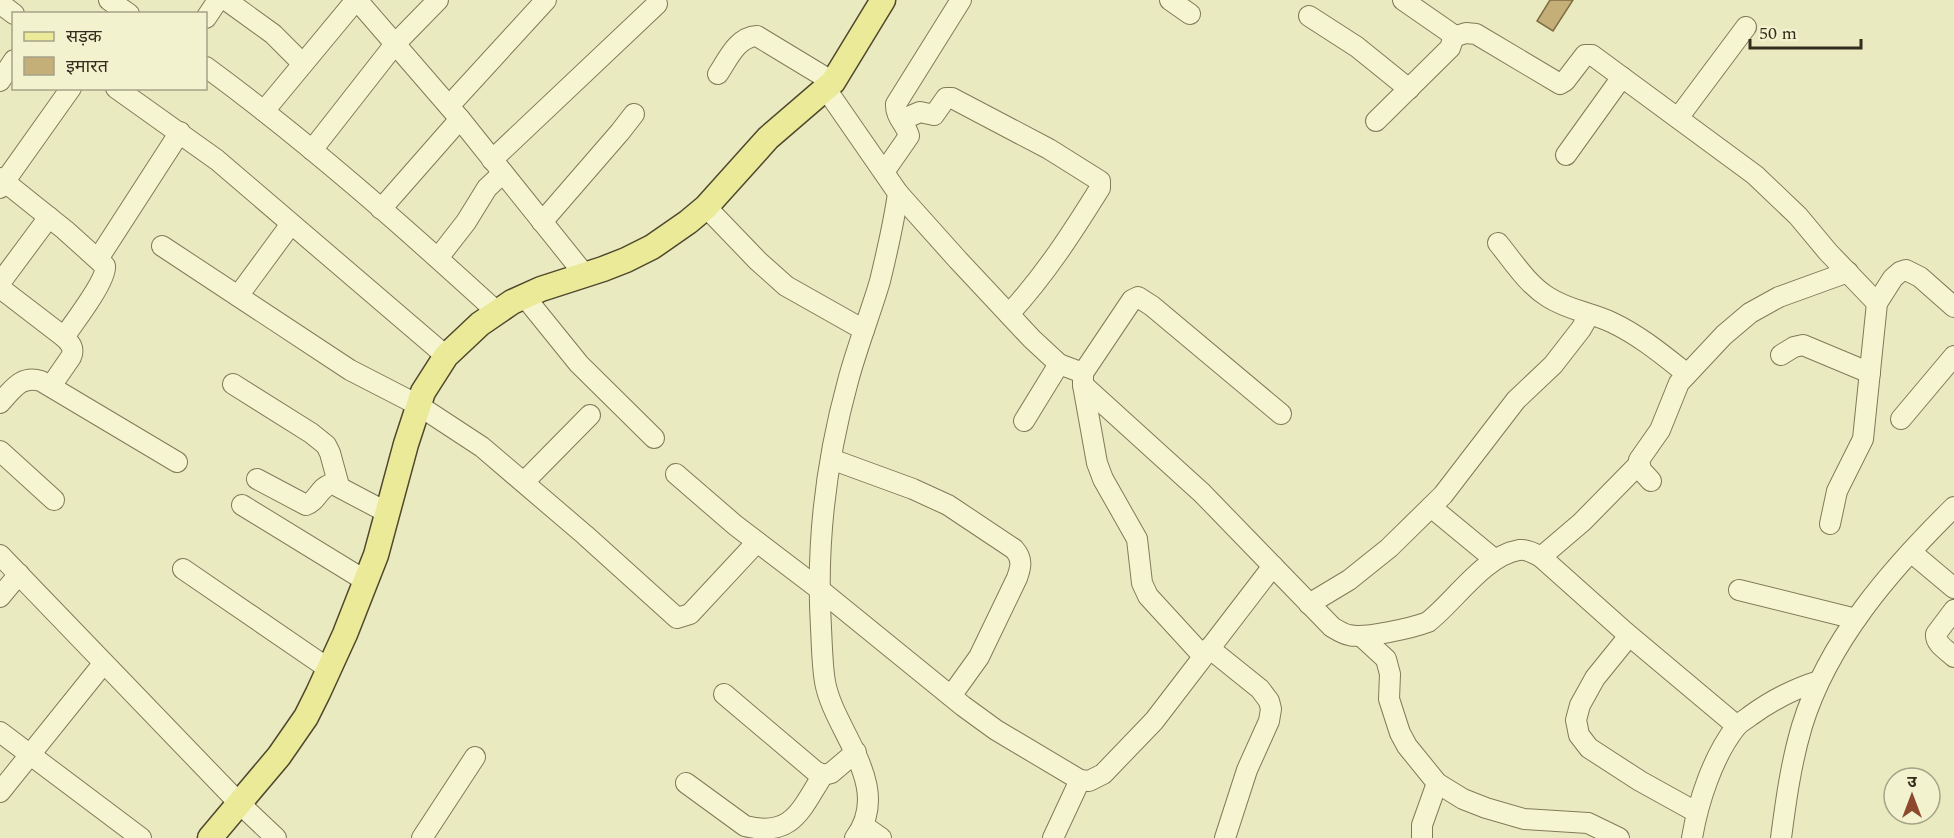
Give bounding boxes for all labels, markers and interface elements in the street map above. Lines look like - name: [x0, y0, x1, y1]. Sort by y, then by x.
- legend: [12, 12, 207, 90]
- scale bar: [1750, 12, 1861, 50]
- text: 50 m: [1759, 20, 1797, 47]
- text: सड़क: [66, 23, 103, 50]
- text: इमारत: [66, 53, 109, 80]
- north arrow: [1882, 766, 1942, 826]
- text: उ: [1907, 770, 1917, 794]

